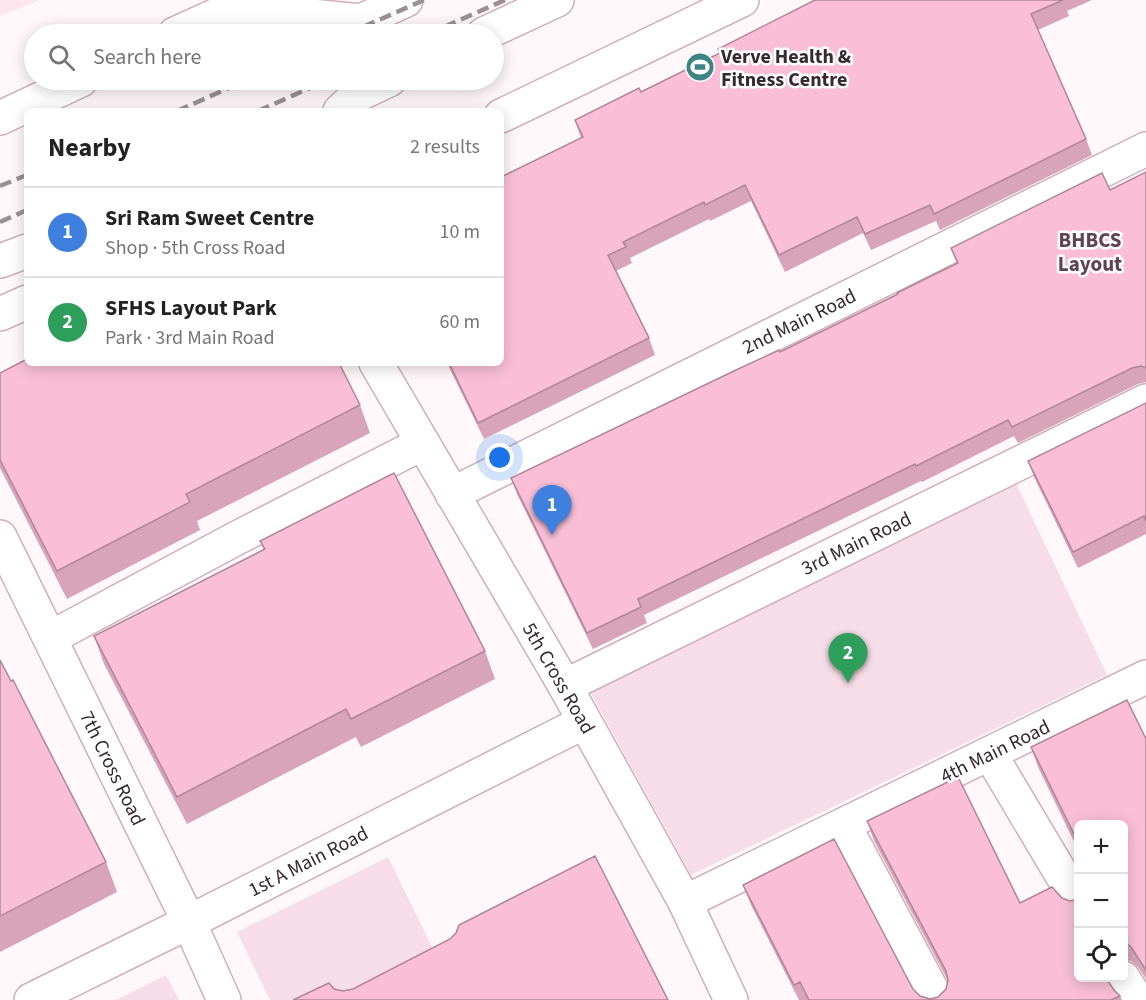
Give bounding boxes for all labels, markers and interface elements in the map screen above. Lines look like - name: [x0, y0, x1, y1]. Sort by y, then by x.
- search box: [24, 24, 504, 90]
- icon: search: [45, 41, 78, 74]
- text: Search here: [93, 41, 201, 73]
- place label: Verve Health & Fitness Centre: [720, 43, 851, 94]
- sports icon: Verve Health & Fitness Centre: [684, 51, 716, 83]
- text: Nearby: [48, 129, 131, 166]
- text: 2 results: [410, 133, 480, 161]
- text: Sri Ram Sweet Centre: [105, 202, 314, 234]
- text: 1: [62, 218, 73, 246]
- text: 10 m: [440, 218, 480, 246]
- district label: BHBCS Layout: [1058, 225, 1122, 279]
- text: Shop · 5th Cross Road: [105, 234, 286, 262]
- street label: 2nd Main Road: [738, 282, 861, 362]
- text: SFHS Layout Park: [105, 292, 277, 324]
- text: 2: [62, 308, 73, 336]
- text: 60 m: [440, 308, 480, 336]
- text: Park · 3rd Main Road: [105, 324, 275, 352]
- your location: [485, 443, 514, 472]
- pin: 1: [532, 486, 572, 535]
- street label: 3rd Main Road: [797, 505, 916, 583]
- street label: 5th Cross Road: [515, 618, 601, 739]
- pin: 2: [828, 634, 868, 683]
- street label: 7th Cross Road: [72, 706, 152, 830]
- street label: 4th Main Road: [936, 713, 1055, 791]
- street label: 1st A Main Road: [244, 820, 373, 904]
- map controls: [1074, 820, 1128, 982]
- button: +: [1074, 820, 1128, 874]
- button: −: [1074, 874, 1128, 928]
- button: locate: [1074, 928, 1128, 982]

